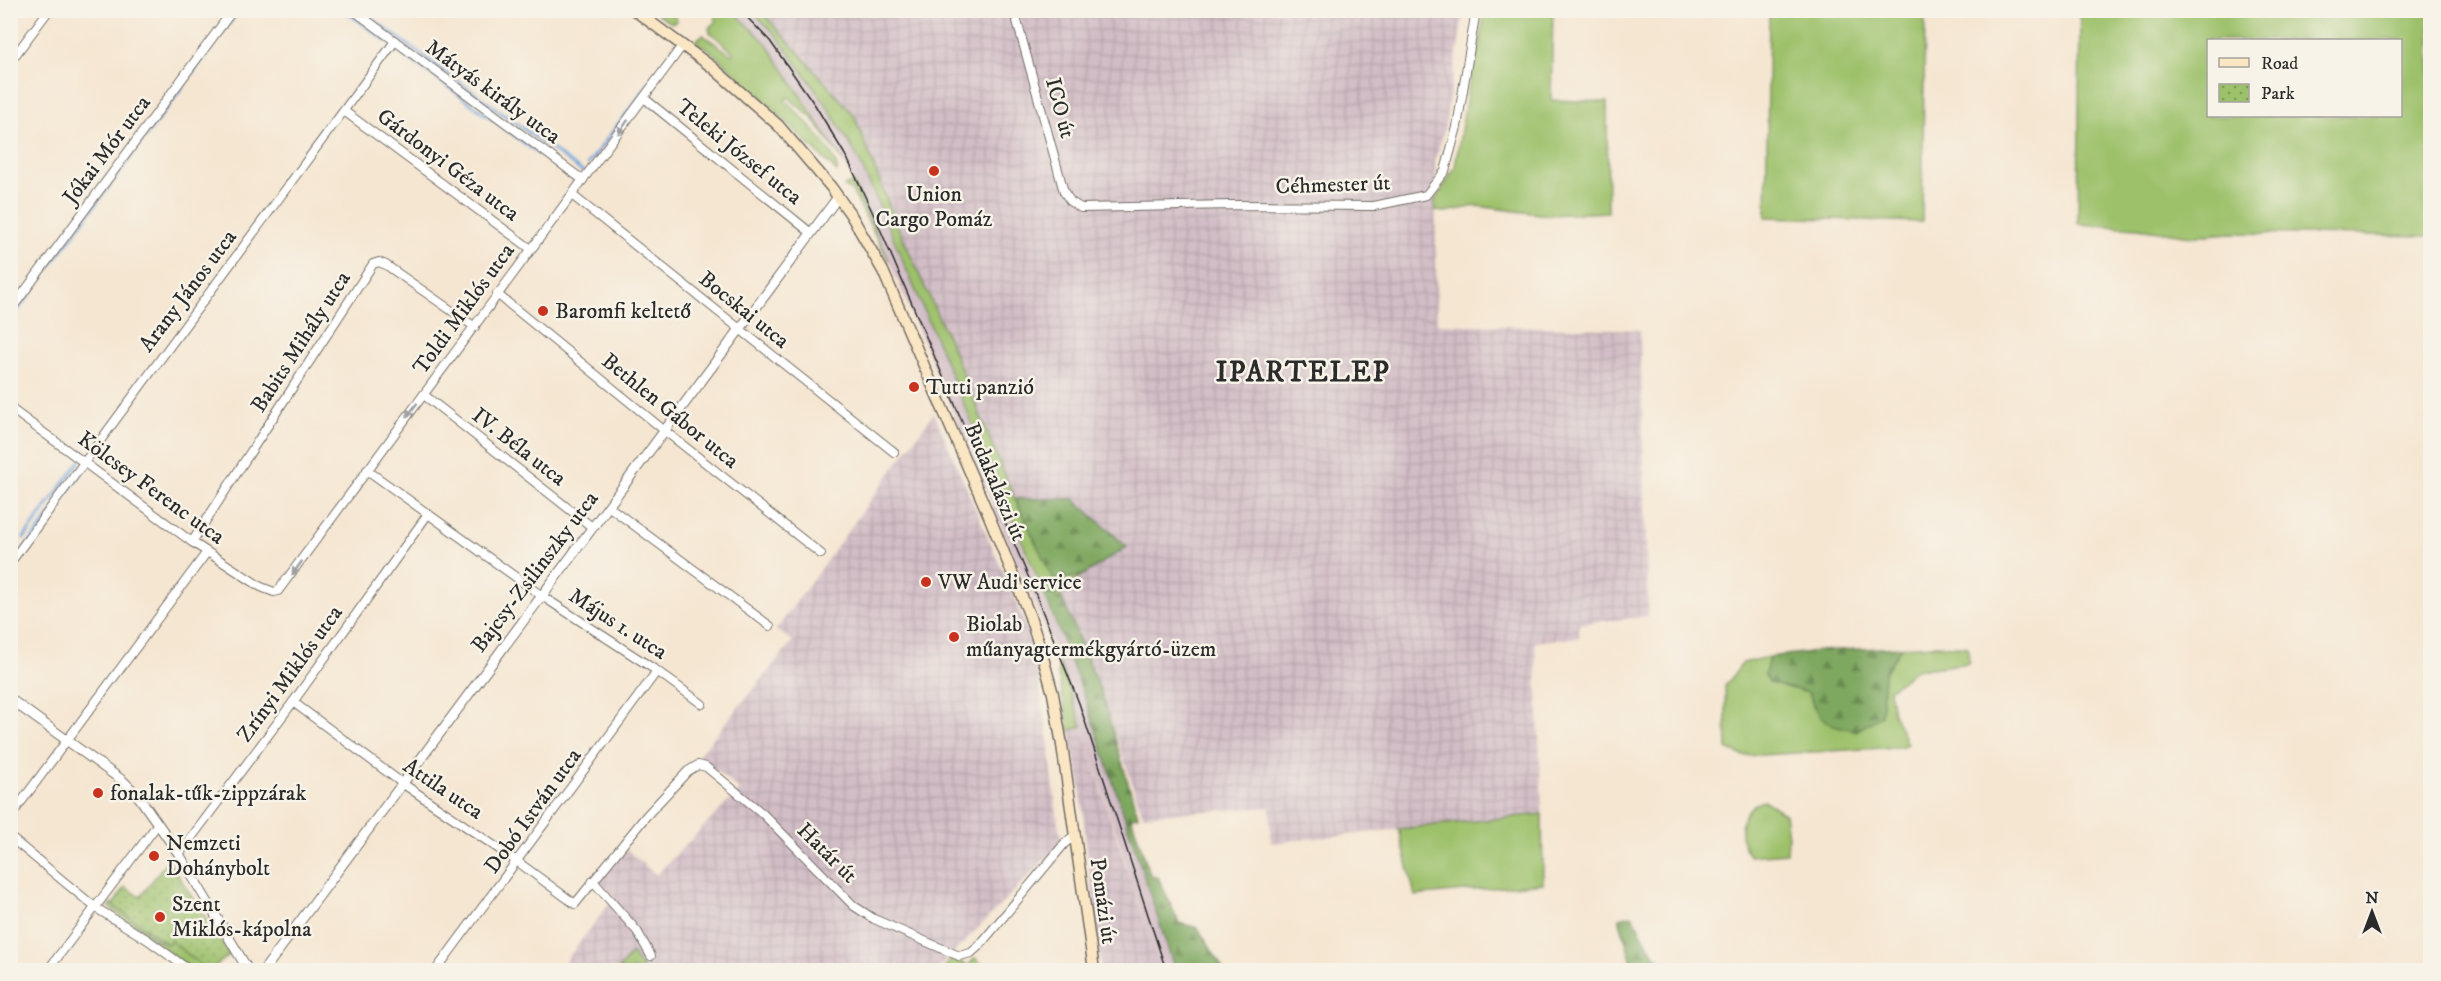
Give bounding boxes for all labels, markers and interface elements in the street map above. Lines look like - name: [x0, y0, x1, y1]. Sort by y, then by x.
- street label: Mátyás király utca: [420, 34, 566, 150]
- legend: [2207, 39, 2402, 117]
- text: Road: [2261, 53, 2298, 75]
- street label: ICO út: [1039, 75, 1081, 141]
- text: Park: [2261, 83, 2295, 105]
- street label: Jókai Mór utca: [56, 90, 157, 211]
- street label: Teleki József utca: [671, 93, 808, 211]
- street label: Gárdonyi Géza utca: [371, 103, 525, 228]
- one-way arrow: [617, 118, 629, 134]
- marker: Union Cargo Pomáz: [927, 164, 941, 178]
- street label: Céhmester út: [1275, 170, 1391, 200]
- place label: Union Cargo Pomáz: [876, 181, 993, 233]
- street label: Arany János utca: [133, 224, 243, 358]
- street label: Toldi Miklós utca: [407, 238, 521, 380]
- street label: Bocskai utca: [693, 265, 795, 355]
- street label: Babits Mihály utca: [245, 266, 357, 418]
- place label: Baromfi keltető: [555, 298, 691, 325]
- marker: Baromfi keltető: [536, 304, 550, 318]
- street label: Bethlen Gábor utca: [596, 347, 744, 475]
- district label: IPARTELEP: [1216, 355, 1390, 390]
- place label: Tutti panzió: [926, 374, 1034, 401]
- marker: Tutti panzió: [907, 380, 921, 394]
- street label: IV. Béla utca: [467, 402, 572, 493]
- one-way arrow: [406, 403, 418, 418]
- street label: Budakalászi út: [958, 419, 1032, 545]
- street label: Kölcsey Ferenc utca: [72, 426, 230, 551]
- street label: Bajcsy-Zsilinszky utca: [466, 485, 605, 658]
- one-way arrow: [291, 560, 303, 575]
- place label: VW Audi service: [937, 569, 1082, 596]
- marker: VW Audi service: [919, 575, 933, 589]
- street label: Május 1. utca: [564, 582, 673, 666]
- street label: Zrínyi Miklós utca: [231, 600, 349, 748]
- place label: Biolab műanyagtermékgyártó-üzem: [966, 611, 1216, 663]
- marker: Biolab műanyagtermékgyártó-üzem: [947, 630, 961, 644]
- street label: Dobó István utca: [479, 743, 588, 879]
- street label: Attila utca: [398, 752, 489, 826]
- place label: fonalak-tűk-zippzárak: [110, 780, 306, 807]
- marker: fonalak-tűk-zippzárak: [91, 786, 105, 800]
- street label: Határ út: [791, 817, 863, 889]
- place label: Nemzeti Dohánybolt: [166, 830, 270, 882]
- marker: Nemzeti Dohánybolt: [147, 849, 161, 863]
- street label: Pomázi út: [1084, 856, 1122, 946]
- north arrow: [2342, 882, 2402, 942]
- text: N: [2365, 888, 2379, 908]
- place label: Szent Miklós-kápolna: [172, 891, 312, 943]
- marker: Szent Miklós-kápolna: [153, 910, 167, 924]

